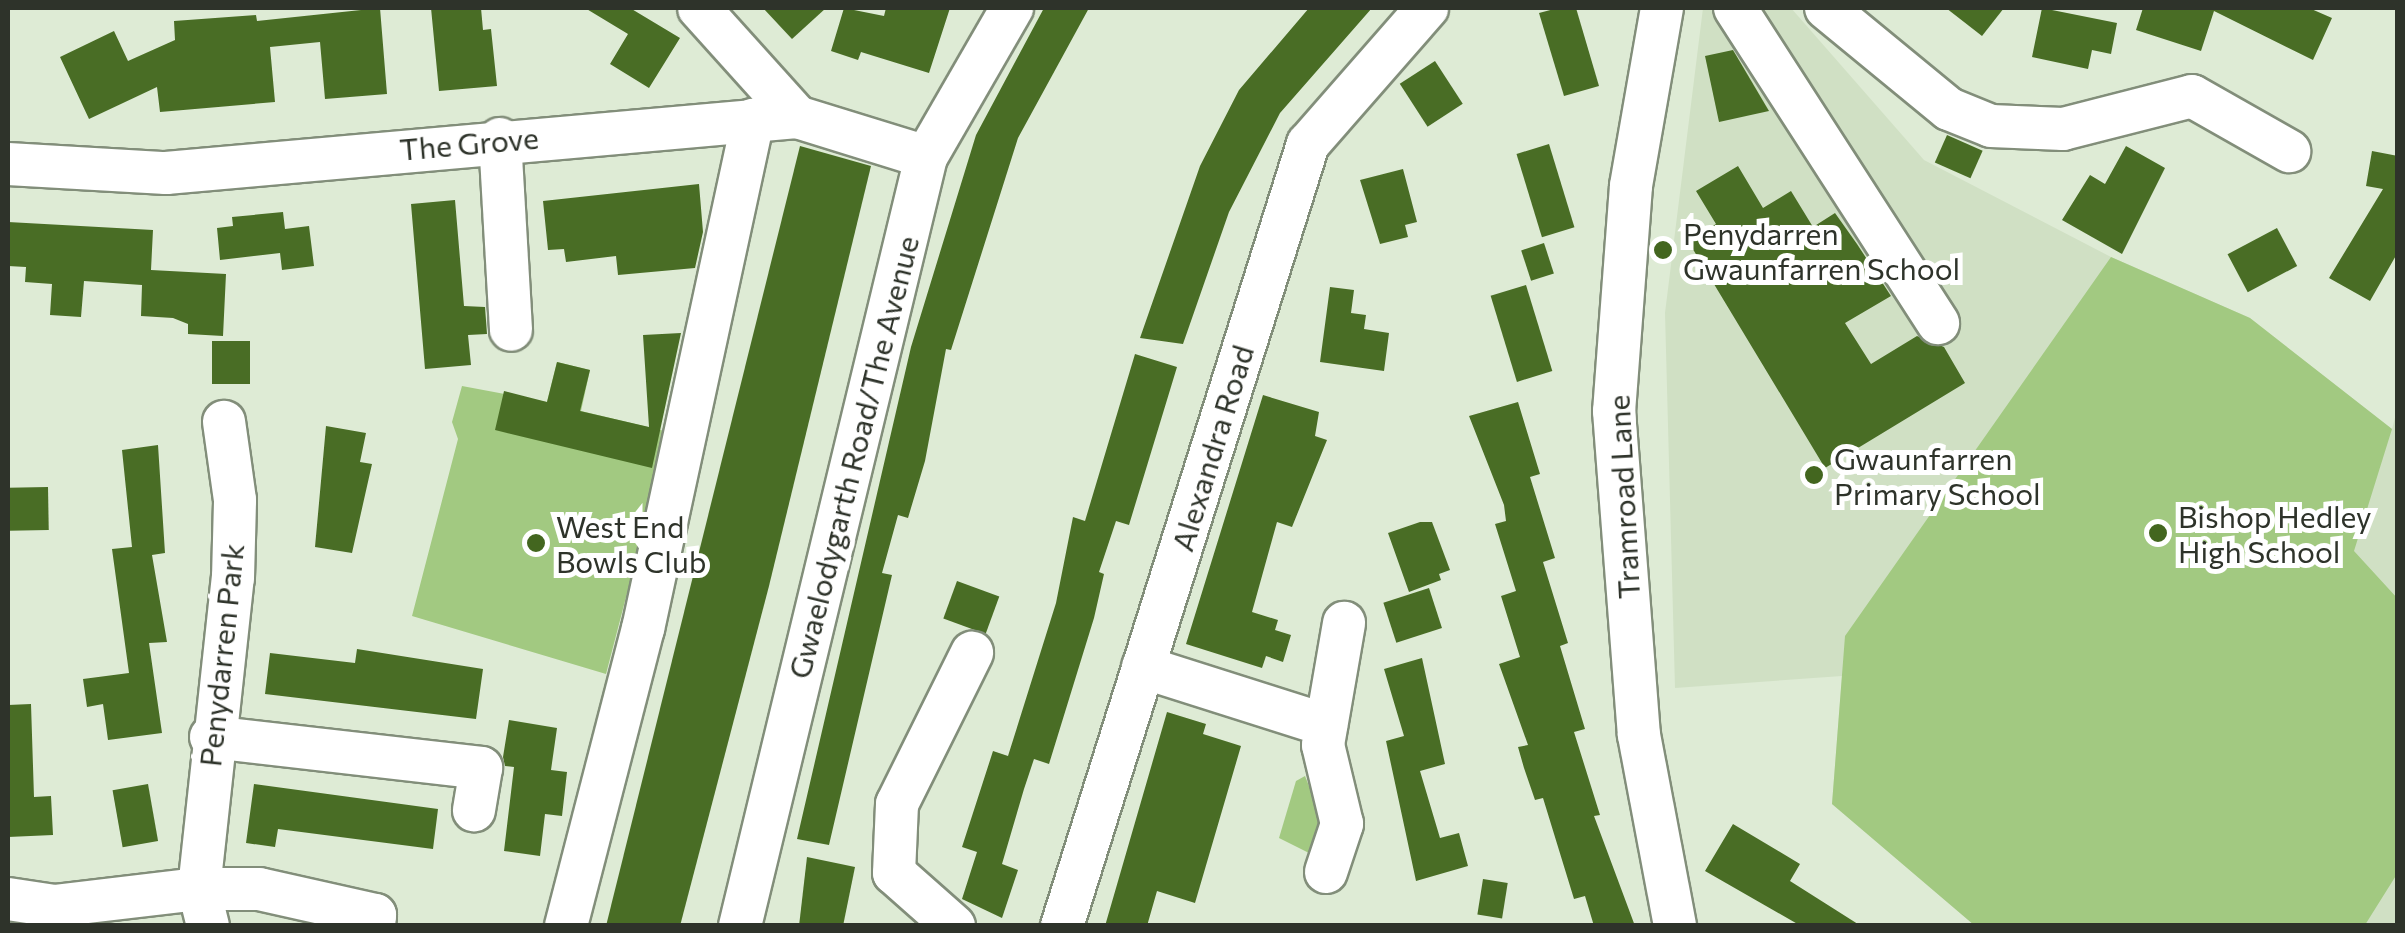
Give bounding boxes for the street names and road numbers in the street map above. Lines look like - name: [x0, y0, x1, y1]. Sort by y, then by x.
- street label: The Grove: [398, 119, 540, 167]
- street label: Gwaelodygarth Road/The Avenue: [781, 232, 925, 682]
- street label: Alexandra Road: [1164, 341, 1260, 555]
- street label: Tramroad Lane: [1600, 394, 1646, 600]
- street label: Penydarren Park: [191, 542, 251, 768]

